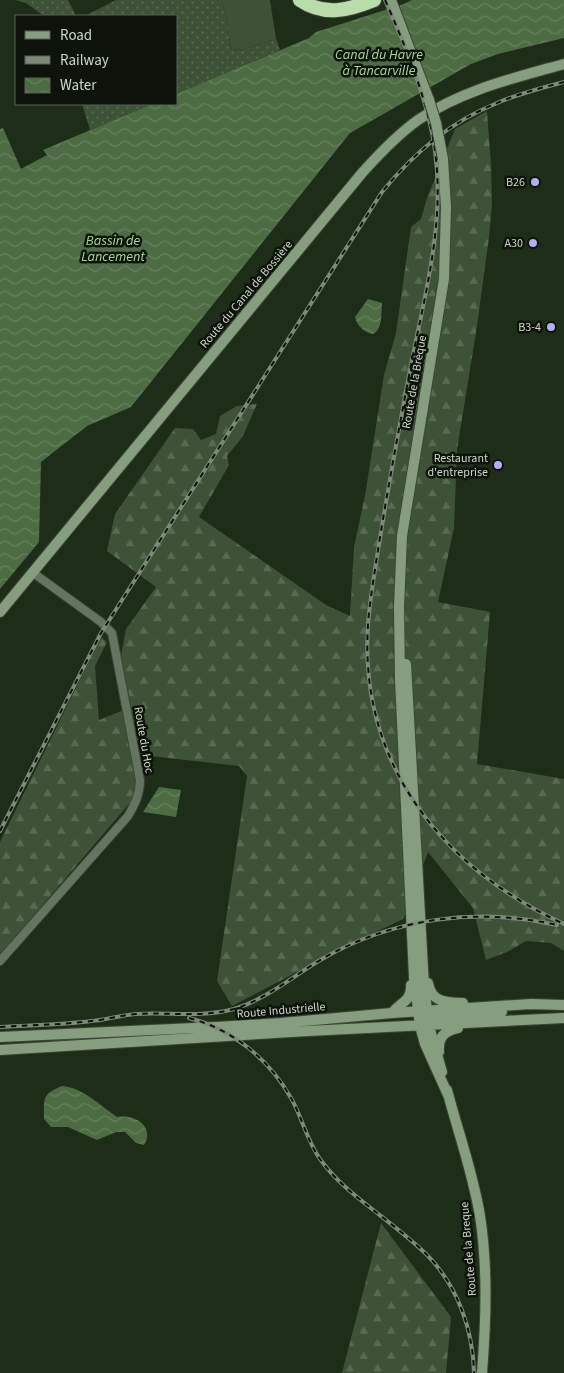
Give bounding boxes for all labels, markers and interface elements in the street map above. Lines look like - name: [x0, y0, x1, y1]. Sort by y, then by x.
- legend: [15, 15, 178, 105]
- text: Road: [60, 25, 92, 46]
- water label: Canal du Havre à Tancarville: [335, 45, 423, 81]
- text: Railway: [60, 50, 109, 71]
- text: Water: [60, 75, 97, 96]
- place label: B26: [506, 174, 525, 191]
- marker: B26: [529, 176, 541, 188]
- water label: Bassin de Lancement: [81, 231, 145, 267]
- place label: A30: [505, 235, 523, 252]
- street label: Route du Canal de Bossière: [196, 237, 297, 352]
- marker: A30: [527, 237, 539, 249]
- place label: B3-4: [518, 319, 541, 336]
- marker: B3-4: [545, 321, 557, 333]
- street label: Route de la Brèque: [398, 334, 431, 430]
- place label: Restaurant d'entreprise: [427, 450, 488, 481]
- marker: Restaurant d'entreprise: [492, 459, 504, 471]
- street label: Route du Hoc: [129, 705, 158, 775]
- street label: Route Industrielle: [236, 998, 326, 1023]
- street label: Route de la Breque: [456, 1201, 481, 1297]

